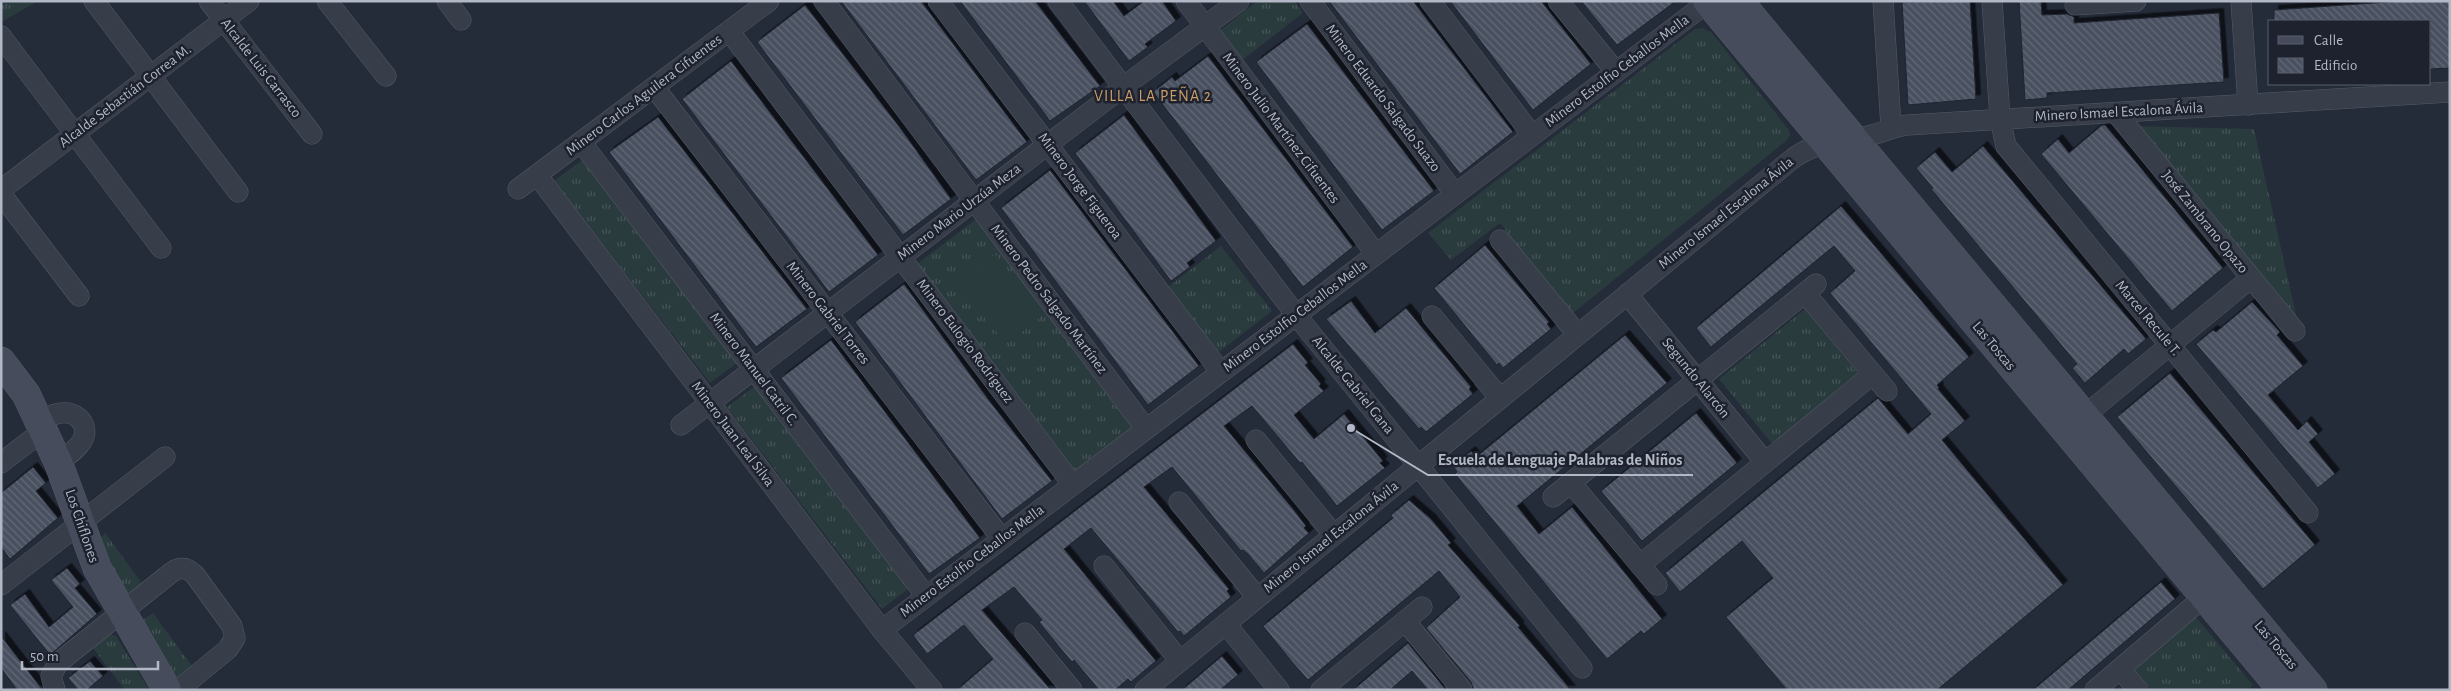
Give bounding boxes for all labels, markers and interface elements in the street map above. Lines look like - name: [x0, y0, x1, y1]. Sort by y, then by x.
- street label: Minero Estolfio Ceballos Mella: [1542, 12, 1692, 130]
- street label: Alcalde Luis Carrasco: [218, 16, 304, 120]
- legend: [2268, 20, 2431, 85]
- street label: Minero Eduardo Salgado Suazo: [1323, 21, 1443, 175]
- street label: Minero Carlos Aguilera Cifuentes: [563, 32, 725, 158]
- text: Calle: [2314, 33, 2343, 48]
- street label: Alcalde Sebastián Correa M.: [56, 42, 194, 150]
- street label: Minero Julio Martínez Cifuentes: [1220, 50, 1342, 206]
- text: Edificio: [2314, 58, 2357, 73]
- district label: VILLA LA PEÑA 2: [1094, 86, 1212, 104]
- street label: Minero Ismael Escalona Ávila: [2034, 98, 2204, 124]
- street label: Minero Jorge Figueroa: [1035, 130, 1125, 242]
- street label: Minero Ismael Escalona Ávila: [1655, 153, 1796, 272]
- street label: Minero Mario Urzúa Meza: [894, 161, 1024, 263]
- street label: José Zambrano Opazo: [2159, 168, 2251, 276]
- street label: Minero Pedro Salgado Martínez: [988, 221, 1110, 377]
- street label: Minero Estolfio Ceballos Mella: [1220, 257, 1370, 375]
- street label: Minero Gabriel Torres: [783, 259, 873, 367]
- street label: Minero Eulogio Rodríguez: [914, 276, 1016, 406]
- street label: Marcel Recule T.: [2112, 278, 2184, 358]
- street label: Minero Manuel Catril C.: [707, 310, 801, 428]
- street label: Las Toscas: [1969, 319, 2019, 373]
- street label: Alcalde Gabriel Gana: [1309, 333, 1397, 437]
- street label: Segundo Alarcón: [1659, 335, 1733, 421]
- street label: Minero Juan Leal Silva: [689, 379, 777, 489]
- callout: Escuela de Lenguaje Palabras de Niños: [1428, 444, 1693, 475]
- text: Escuela de Lenguaje Palabras de Niños: [1438, 452, 1682, 469]
- street label: Minero Ismael Escalona Ávila: [1260, 477, 1401, 596]
- street label: Los Chiflones: [62, 487, 102, 565]
- street label: Minero Estolfio Ceballos Mella: [897, 502, 1047, 620]
- street label: Las Toscas: [2251, 618, 2301, 672]
- scale bar: [22, 638, 159, 670]
- text: 50 m: [30, 649, 59, 664]

